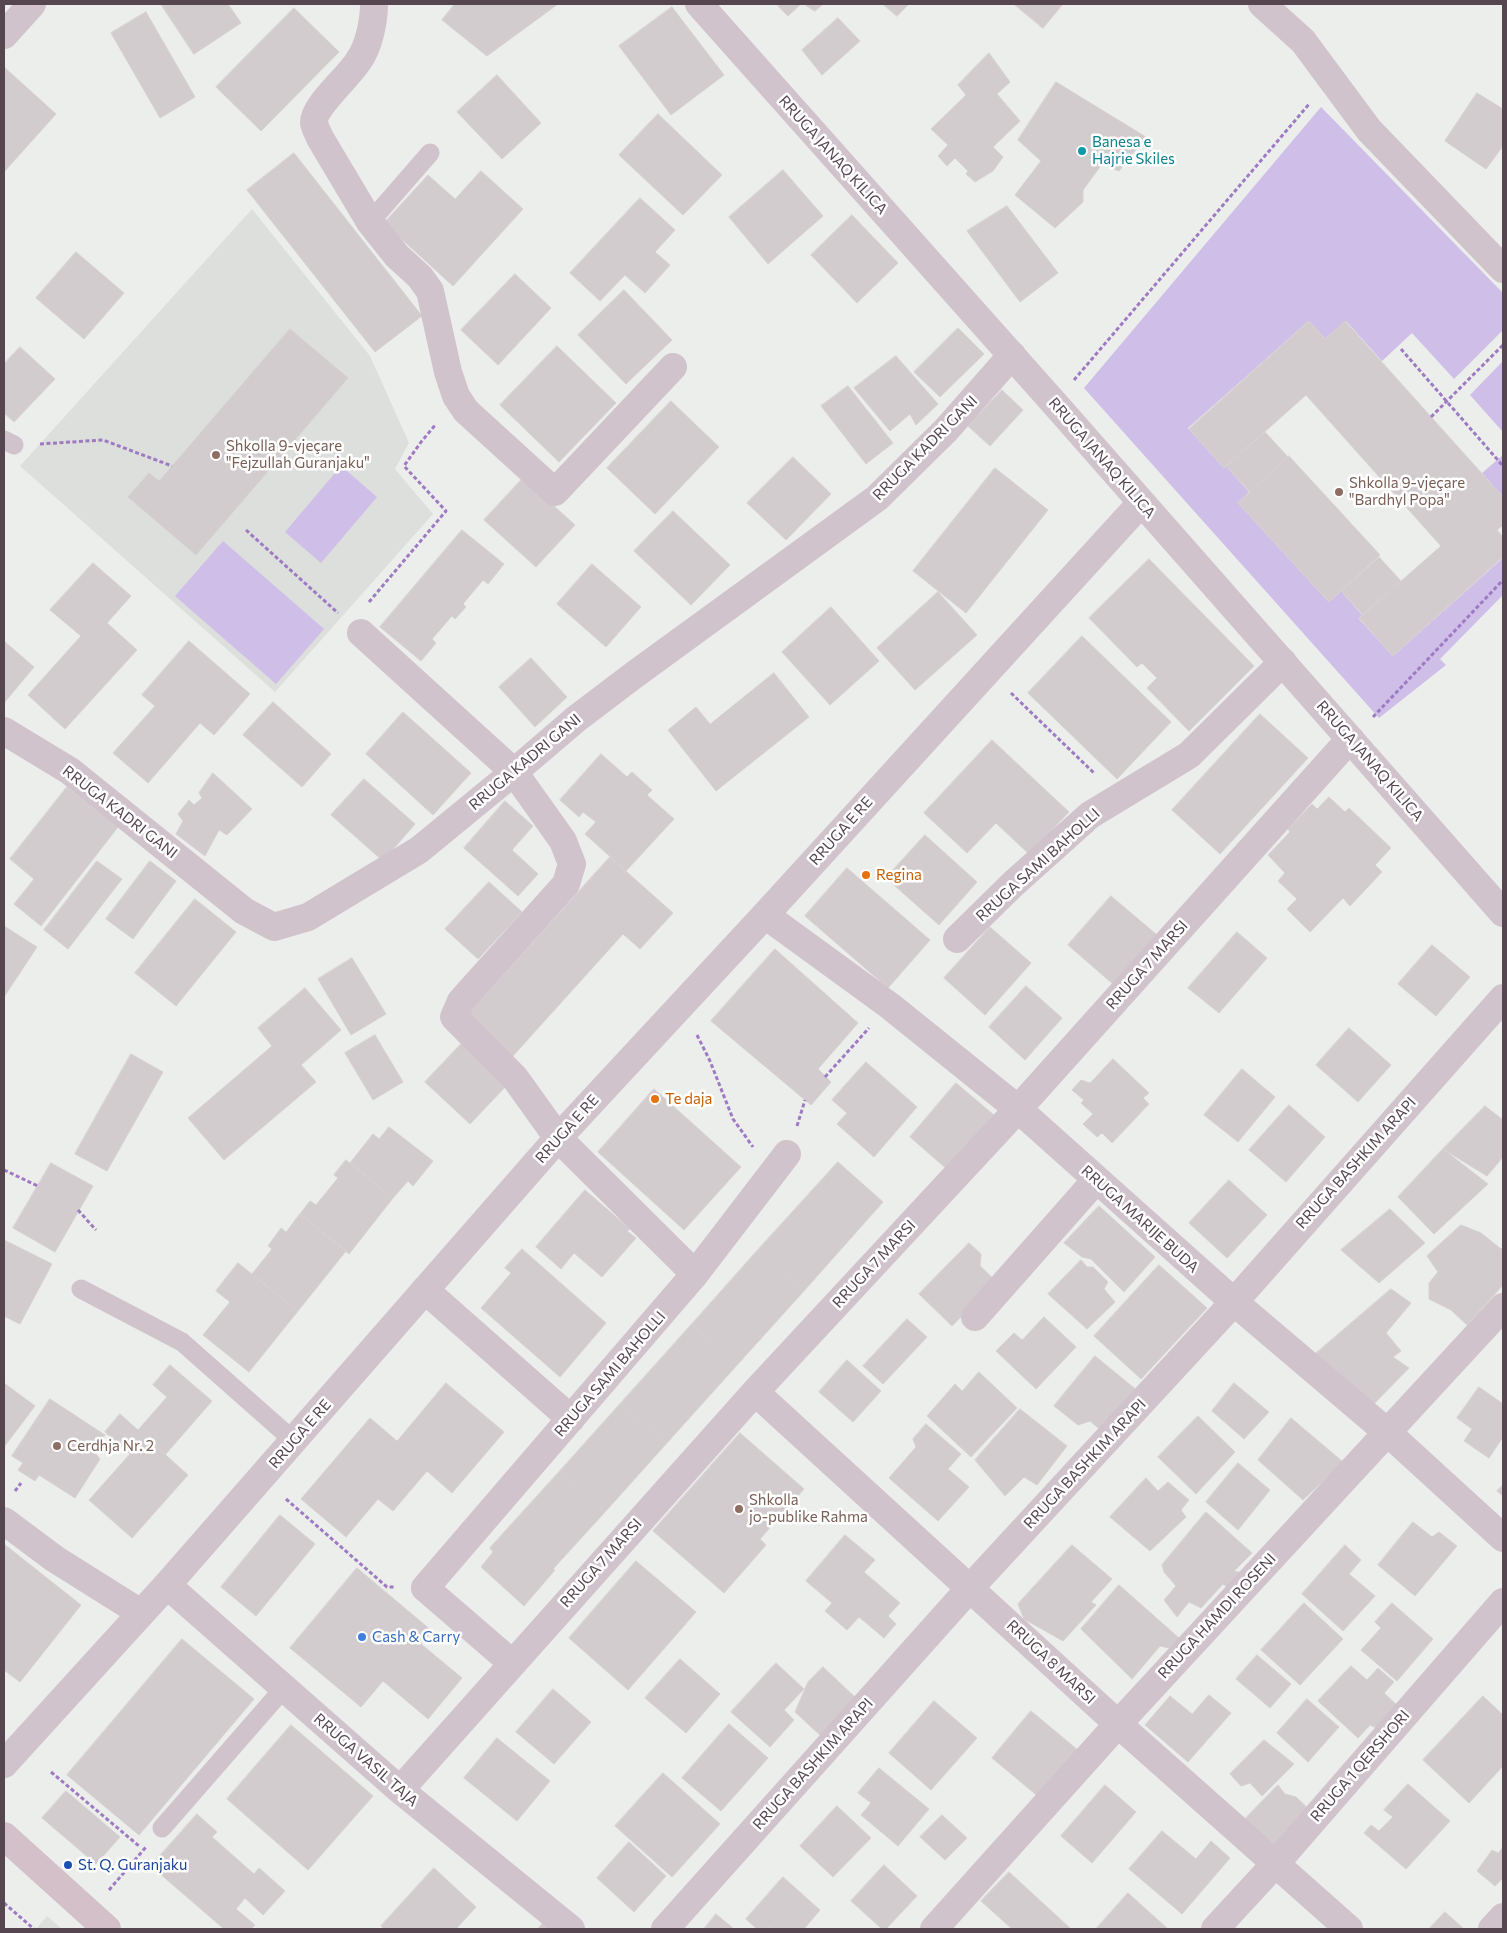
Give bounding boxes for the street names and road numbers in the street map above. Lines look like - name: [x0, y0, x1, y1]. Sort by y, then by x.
- street label: RRUGA JANAQ KILICA: [775, 92, 891, 218]
- street label: RRUGA KADRI GANI: [869, 392, 981, 504]
- street label: RRUGA JANAQ KILICA: [1045, 394, 1159, 522]
- street label: RRUGA JANAQ KILICA: [1313, 697, 1427, 825]
- street label: RRUGA KADRI GANI: [465, 710, 585, 814]
- street label: RRUGA KADRI GANI: [59, 762, 181, 862]
- street label: RRUGA E RE: [806, 793, 876, 869]
- street label: RRUGA SAMI BAHOLLI: [972, 805, 1104, 925]
- street label: RRUGA 7 MARSI: [1102, 917, 1192, 1013]
- street label: RRUGA E RE: [532, 1091, 602, 1167]
- street label: RRUGA BASHKIM ARAPI: [1292, 1093, 1420, 1233]
- street label: RRUGA MARIJE BUDA: [1078, 1162, 1202, 1276]
- street label: RRUGA 7 MARSI: [829, 1216, 919, 1312]
- street label: RRUGA SAMI BAHOLLI: [551, 1308, 669, 1440]
- street label: RRUGA BASHKIM ARAPI: [1020, 1395, 1150, 1533]
- street label: RRUGA E RE: [265, 1396, 335, 1472]
- street label: RRUGA 7 MARSI: [556, 1515, 646, 1611]
- street label: RRUGA HAMDI ROSENI: [1154, 1550, 1280, 1682]
- street label: RRUGA 8 MARSI: [1003, 1616, 1099, 1708]
- street label: RRUGA BASHKIM ARAPI: [749, 1694, 877, 1834]
- street label: RRUGA 1 QERSHORI: [1307, 1707, 1413, 1825]
- street label: RRUGA VASIL TAJA: [310, 1710, 422, 1810]

